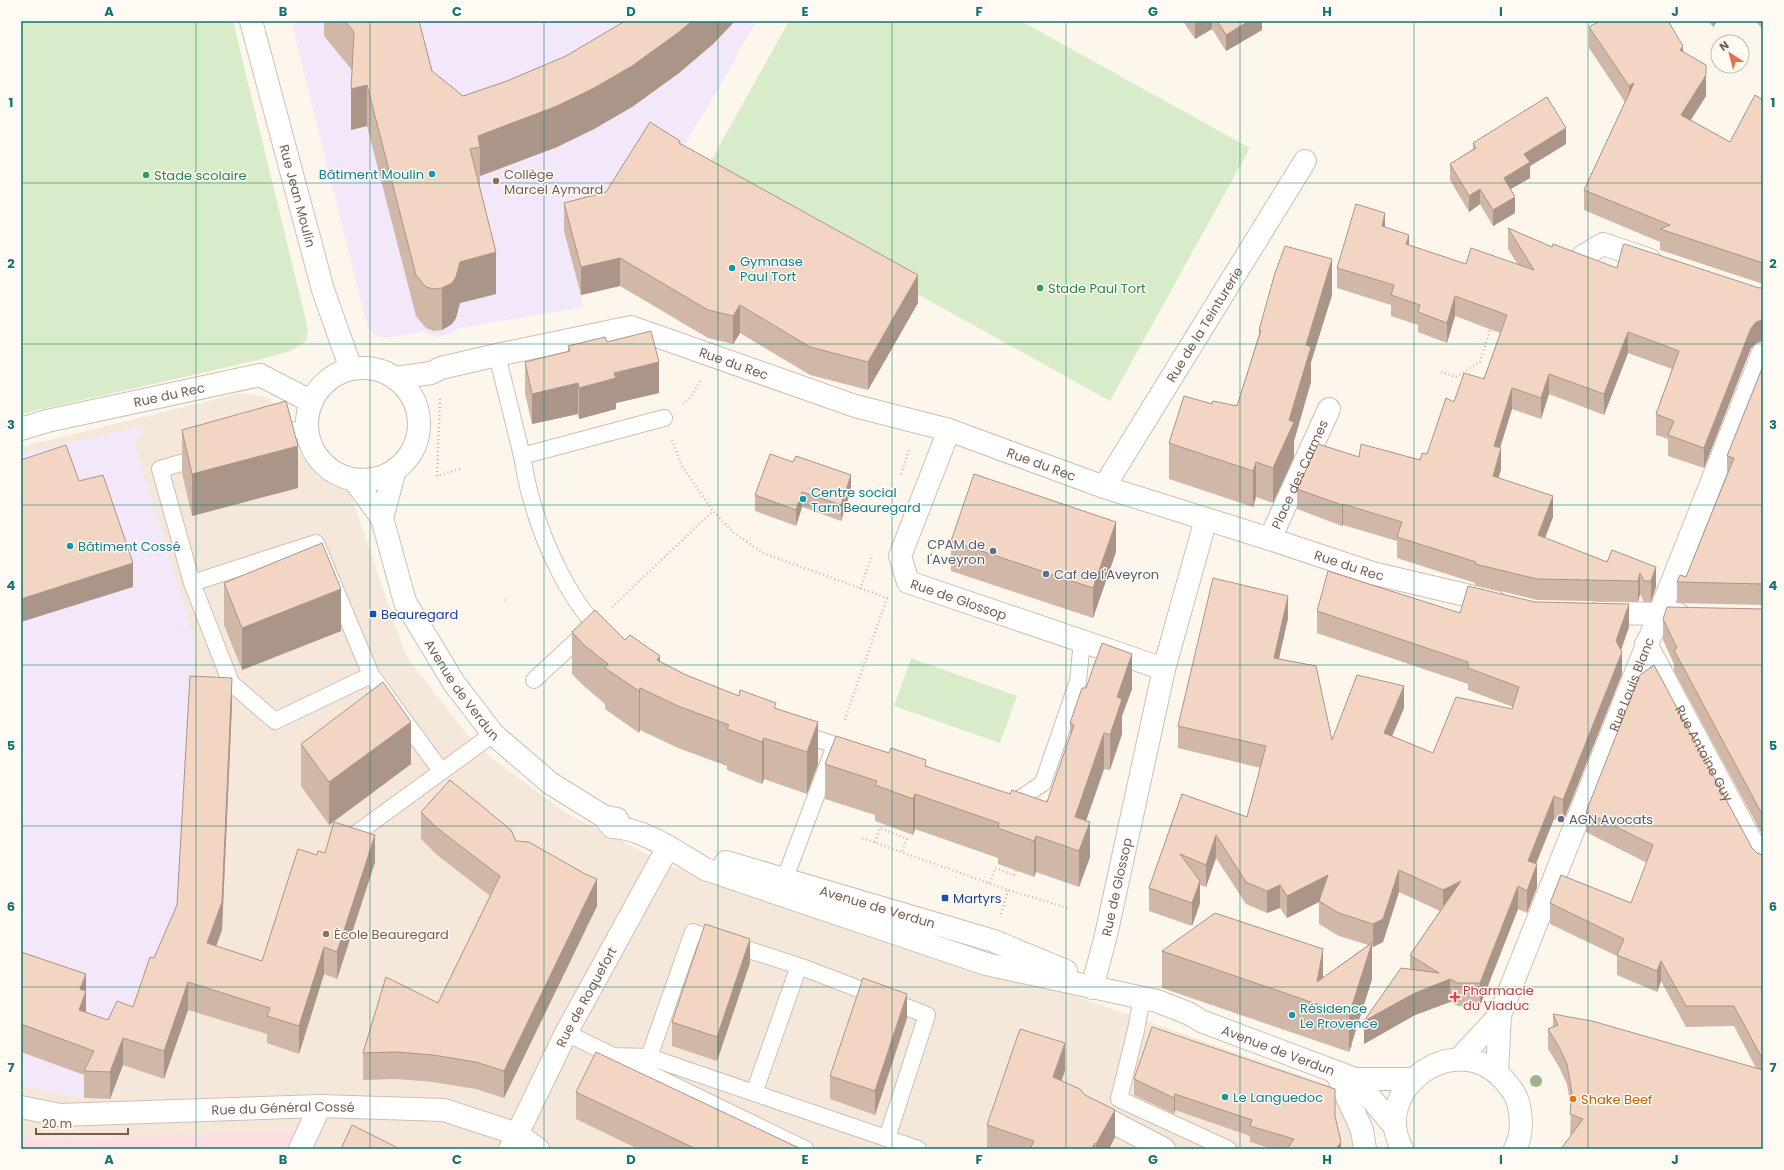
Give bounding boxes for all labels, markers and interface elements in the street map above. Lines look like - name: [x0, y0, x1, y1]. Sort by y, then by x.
- text: A: [104, 2, 114, 21]
- text: B: [279, 2, 288, 21]
- text: C: [452, 2, 462, 21]
- text: D: [626, 2, 636, 21]
- text: E: [801, 2, 809, 21]
- text: F: [975, 2, 983, 21]
- text: G: [1148, 2, 1158, 21]
- text: H: [1322, 2, 1332, 21]
- text: I: [1499, 2, 1503, 21]
- text: J: [1671, 2, 1679, 21]
- north arrow: [1710, 34, 1750, 74]
- text: N: [1716, 37, 1732, 55]
- text: 1: [9, 93, 13, 112]
- text: 1: [1771, 93, 1775, 112]
- street label: Rue Jean Moulin: [274, 142, 320, 250]
- place label: Bâtiment Moulin: [319, 165, 424, 184]
- place label: Collège Marcel Aymard: [504, 165, 603, 199]
- place label: Stade scolaire: [154, 166, 247, 185]
- marker: Bâtiment Moulin: [427, 169, 437, 179]
- marker: Stade scolaire: [141, 170, 151, 180]
- marker: Collège Marcel Aymard: [491, 176, 501, 186]
- place label: Gymnase Paul Tort: [740, 252, 803, 286]
- text: 2: [7, 254, 15, 273]
- text: 2: [1769, 254, 1777, 273]
- marker: Gymnase Paul Tort: [727, 263, 737, 273]
- street label: Rue de la Teinturerie: [1162, 263, 1247, 386]
- place label: Stade Paul Tort: [1048, 279, 1146, 298]
- marker: Stade Paul Tort: [1035, 283, 1045, 293]
- street label: Rue du Rec: [696, 343, 771, 385]
- street label: Rue du Rec: [132, 378, 207, 412]
- text: 3: [7, 415, 15, 434]
- text: 3: [1769, 415, 1777, 434]
- street label: Place des Carmes: [1267, 417, 1333, 532]
- street label: Rue du Rec: [1004, 443, 1079, 486]
- place label: Centre social Tarn Beauregard: [811, 483, 921, 517]
- marker: Centre social Tarn Beauregard: [798, 494, 808, 504]
- place label: CPAM de l'Aveyron: [927, 535, 985, 569]
- place label: Bâtiment Cossé: [78, 537, 181, 556]
- marker: Bâtiment Cossé: [65, 541, 75, 551]
- street label: Rue du Rec: [1312, 545, 1386, 586]
- marker: CPAM de l'Aveyron: [988, 546, 998, 556]
- place label: Caf de l'Aveyron: [1054, 565, 1159, 584]
- marker: Caf de l'Aveyron: [1041, 569, 1051, 579]
- street label: Rue de Glossop: [908, 575, 1009, 625]
- text: 4: [7, 576, 16, 595]
- text: 4: [1769, 576, 1778, 595]
- place label: Beauregard: [381, 605, 458, 624]
- marker: Beauregard: [368, 609, 378, 619]
- street label: Rue Louis Blanc: [1605, 634, 1659, 734]
- street label: Avenue de Verdun: [420, 636, 503, 745]
- street label: Rue Antoine Guy: [1670, 702, 1738, 806]
- text: 5: [7, 736, 15, 755]
- text: 5: [1769, 736, 1777, 755]
- place label: AGN Avocats: [1569, 810, 1653, 829]
- marker: AGN Avocats: [1556, 814, 1566, 824]
- street label: Rue de Glossop: [1097, 836, 1137, 938]
- street label: Avenue de Verdun: [817, 881, 938, 933]
- place label: Martyrs: [953, 889, 1002, 908]
- marker: Martyrs: [940, 893, 950, 903]
- text: 6: [7, 897, 15, 916]
- text: 6: [1769, 897, 1777, 916]
- place label: École Beauregard: [334, 925, 449, 944]
- marker: École Beauregard: [321, 929, 331, 939]
- street label: Rue de Roquefort: [552, 943, 622, 1051]
- place label: Pharmacie du Viaduc: [1463, 981, 1534, 1015]
- marker: Pharmacie du Viaduc: [1450, 992, 1460, 1002]
- place label: Résidence Le Provence: [1300, 999, 1377, 1033]
- marker: Résidence Le Provence: [1287, 1010, 1297, 1020]
- street label: Avenue de Verdun: [1219, 1021, 1338, 1081]
- text: 7: [8, 1058, 15, 1077]
- text: 7: [1770, 1058, 1777, 1077]
- place label: Le Languedoc: [1233, 1088, 1323, 1107]
- place label: Shake Beef: [1581, 1090, 1652, 1109]
- marker: Le Languedoc: [1220, 1092, 1230, 1102]
- marker: Shake Beef: [1568, 1094, 1578, 1104]
- street label: Rue du Général Cossé: [211, 1097, 355, 1120]
- scale bar: [36, 1110, 128, 1136]
- text: 20 m: [42, 1115, 72, 1132]
- text: A: [104, 1150, 114, 1169]
- text: B: [279, 1150, 288, 1169]
- text: C: [452, 1150, 462, 1169]
- text: D: [626, 1150, 636, 1169]
- text: E: [801, 1150, 809, 1169]
- text: F: [975, 1150, 983, 1169]
- text: G: [1148, 1150, 1158, 1169]
- text: H: [1322, 1150, 1332, 1169]
- text: I: [1499, 1150, 1503, 1169]
- text: J: [1671, 1150, 1679, 1169]

